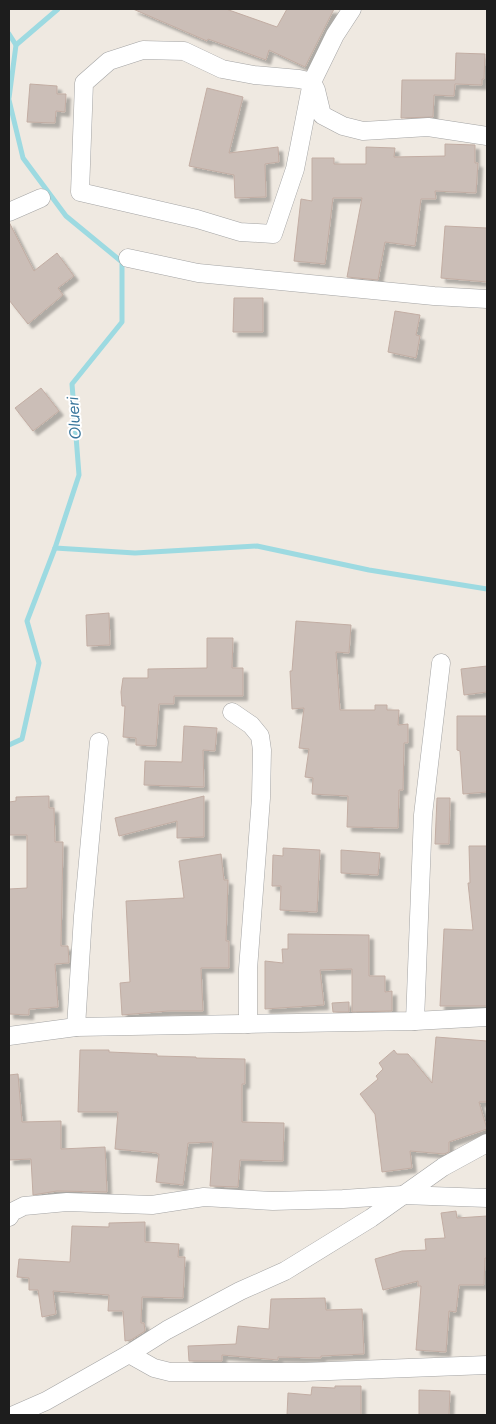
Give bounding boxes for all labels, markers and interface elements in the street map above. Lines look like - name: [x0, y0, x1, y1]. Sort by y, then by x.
- water label: Olueri: [63, 396, 85, 440]

